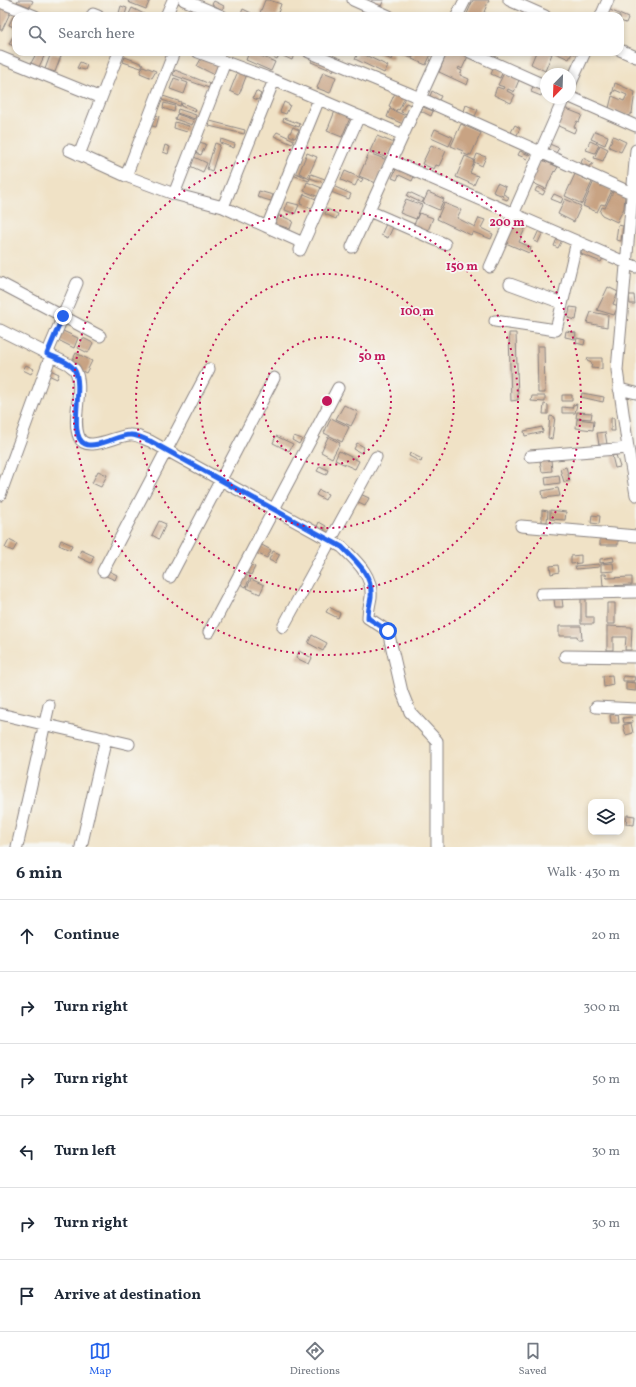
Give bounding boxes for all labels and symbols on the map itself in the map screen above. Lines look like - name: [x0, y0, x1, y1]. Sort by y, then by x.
- north arrow: [540, 68, 576, 104]
- text: 200 m: [489, 215, 525, 231]
- text: 150 m: [446, 259, 478, 275]
- text: 100 m: [400, 304, 434, 320]
- route end: [54, 307, 72, 325]
- text: 50 m: [358, 349, 386, 365]
- centre of rings: [320, 394, 334, 408]
- route start: [379, 622, 397, 640]

